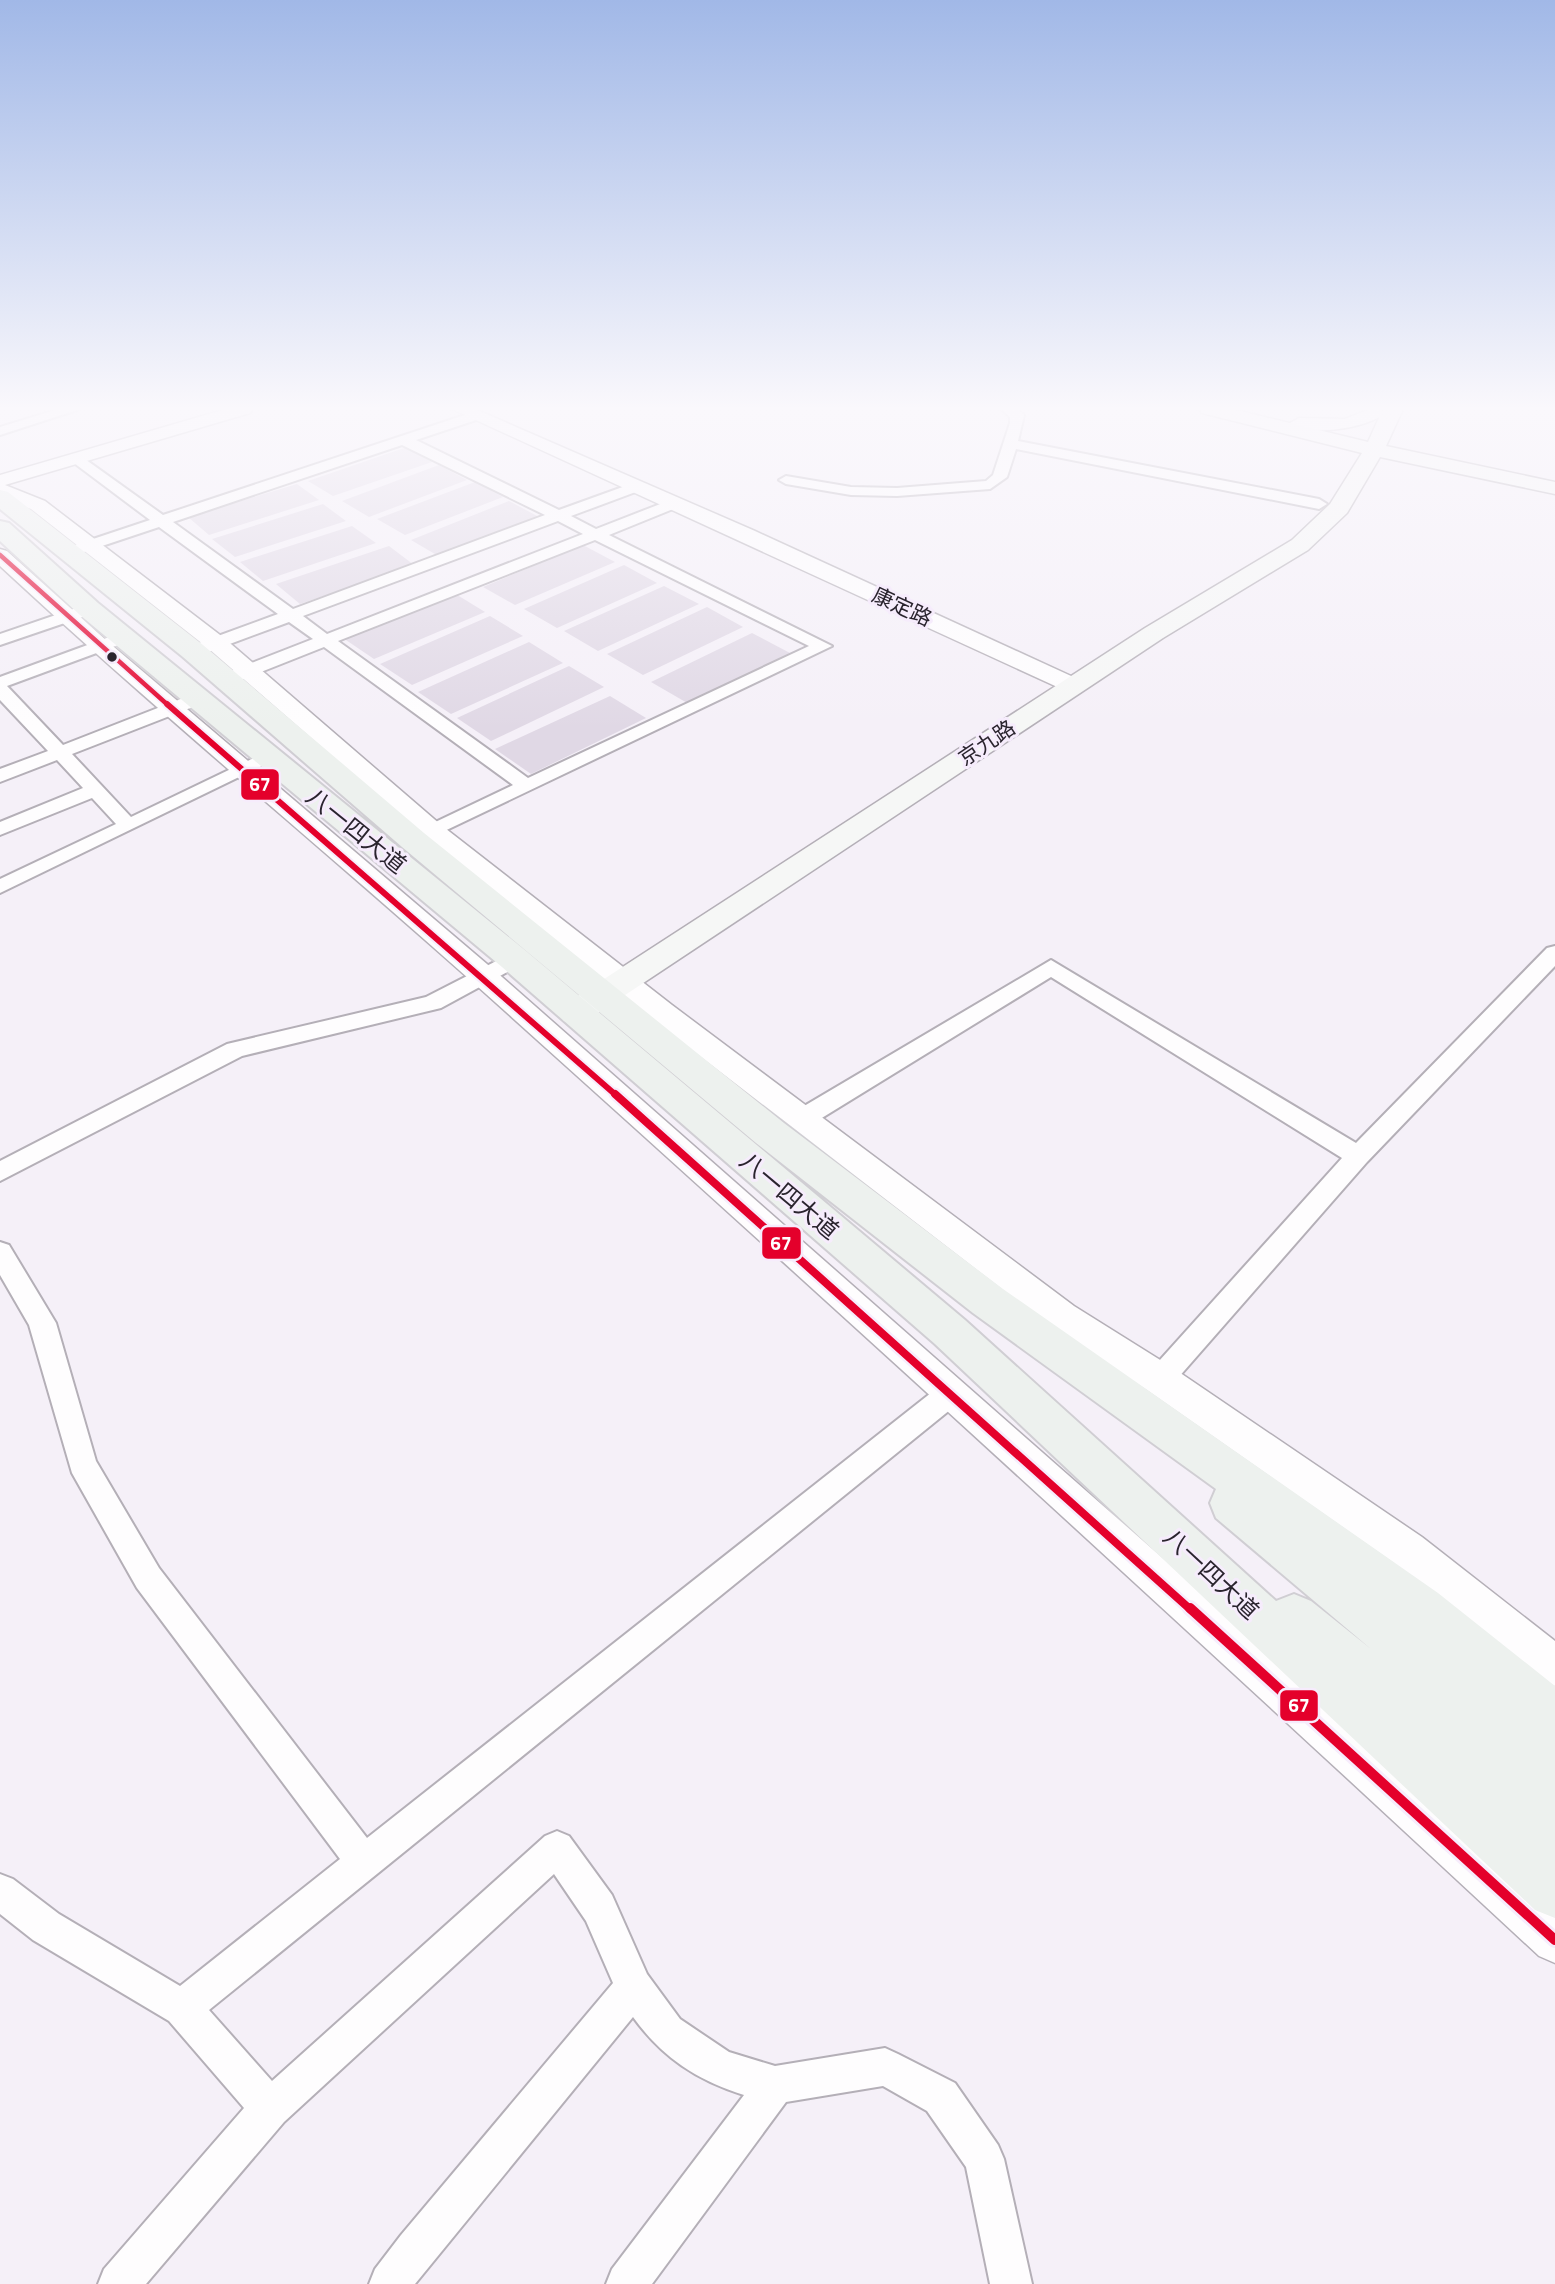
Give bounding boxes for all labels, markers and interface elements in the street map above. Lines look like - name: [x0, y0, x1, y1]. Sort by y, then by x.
- street label: 康定路: [867, 578, 938, 634]
- unlabelled marker: [105, 650, 119, 664]
- street label: 京九路: [951, 711, 1022, 773]
- line badge: 67: [240, 768, 280, 801]
- text: 67: [249, 769, 271, 798]
- street label: 八一四大道: [299, 778, 415, 882]
- street label: 八一四大道: [732, 1143, 847, 1248]
- line badge: 67: [761, 1226, 802, 1260]
- text: 67: [770, 1228, 792, 1257]
- street label: 八一四大道: [1156, 1519, 1268, 1627]
- line badge: 67: [1279, 1689, 1319, 1722]
- text: 67: [1288, 1690, 1310, 1719]

